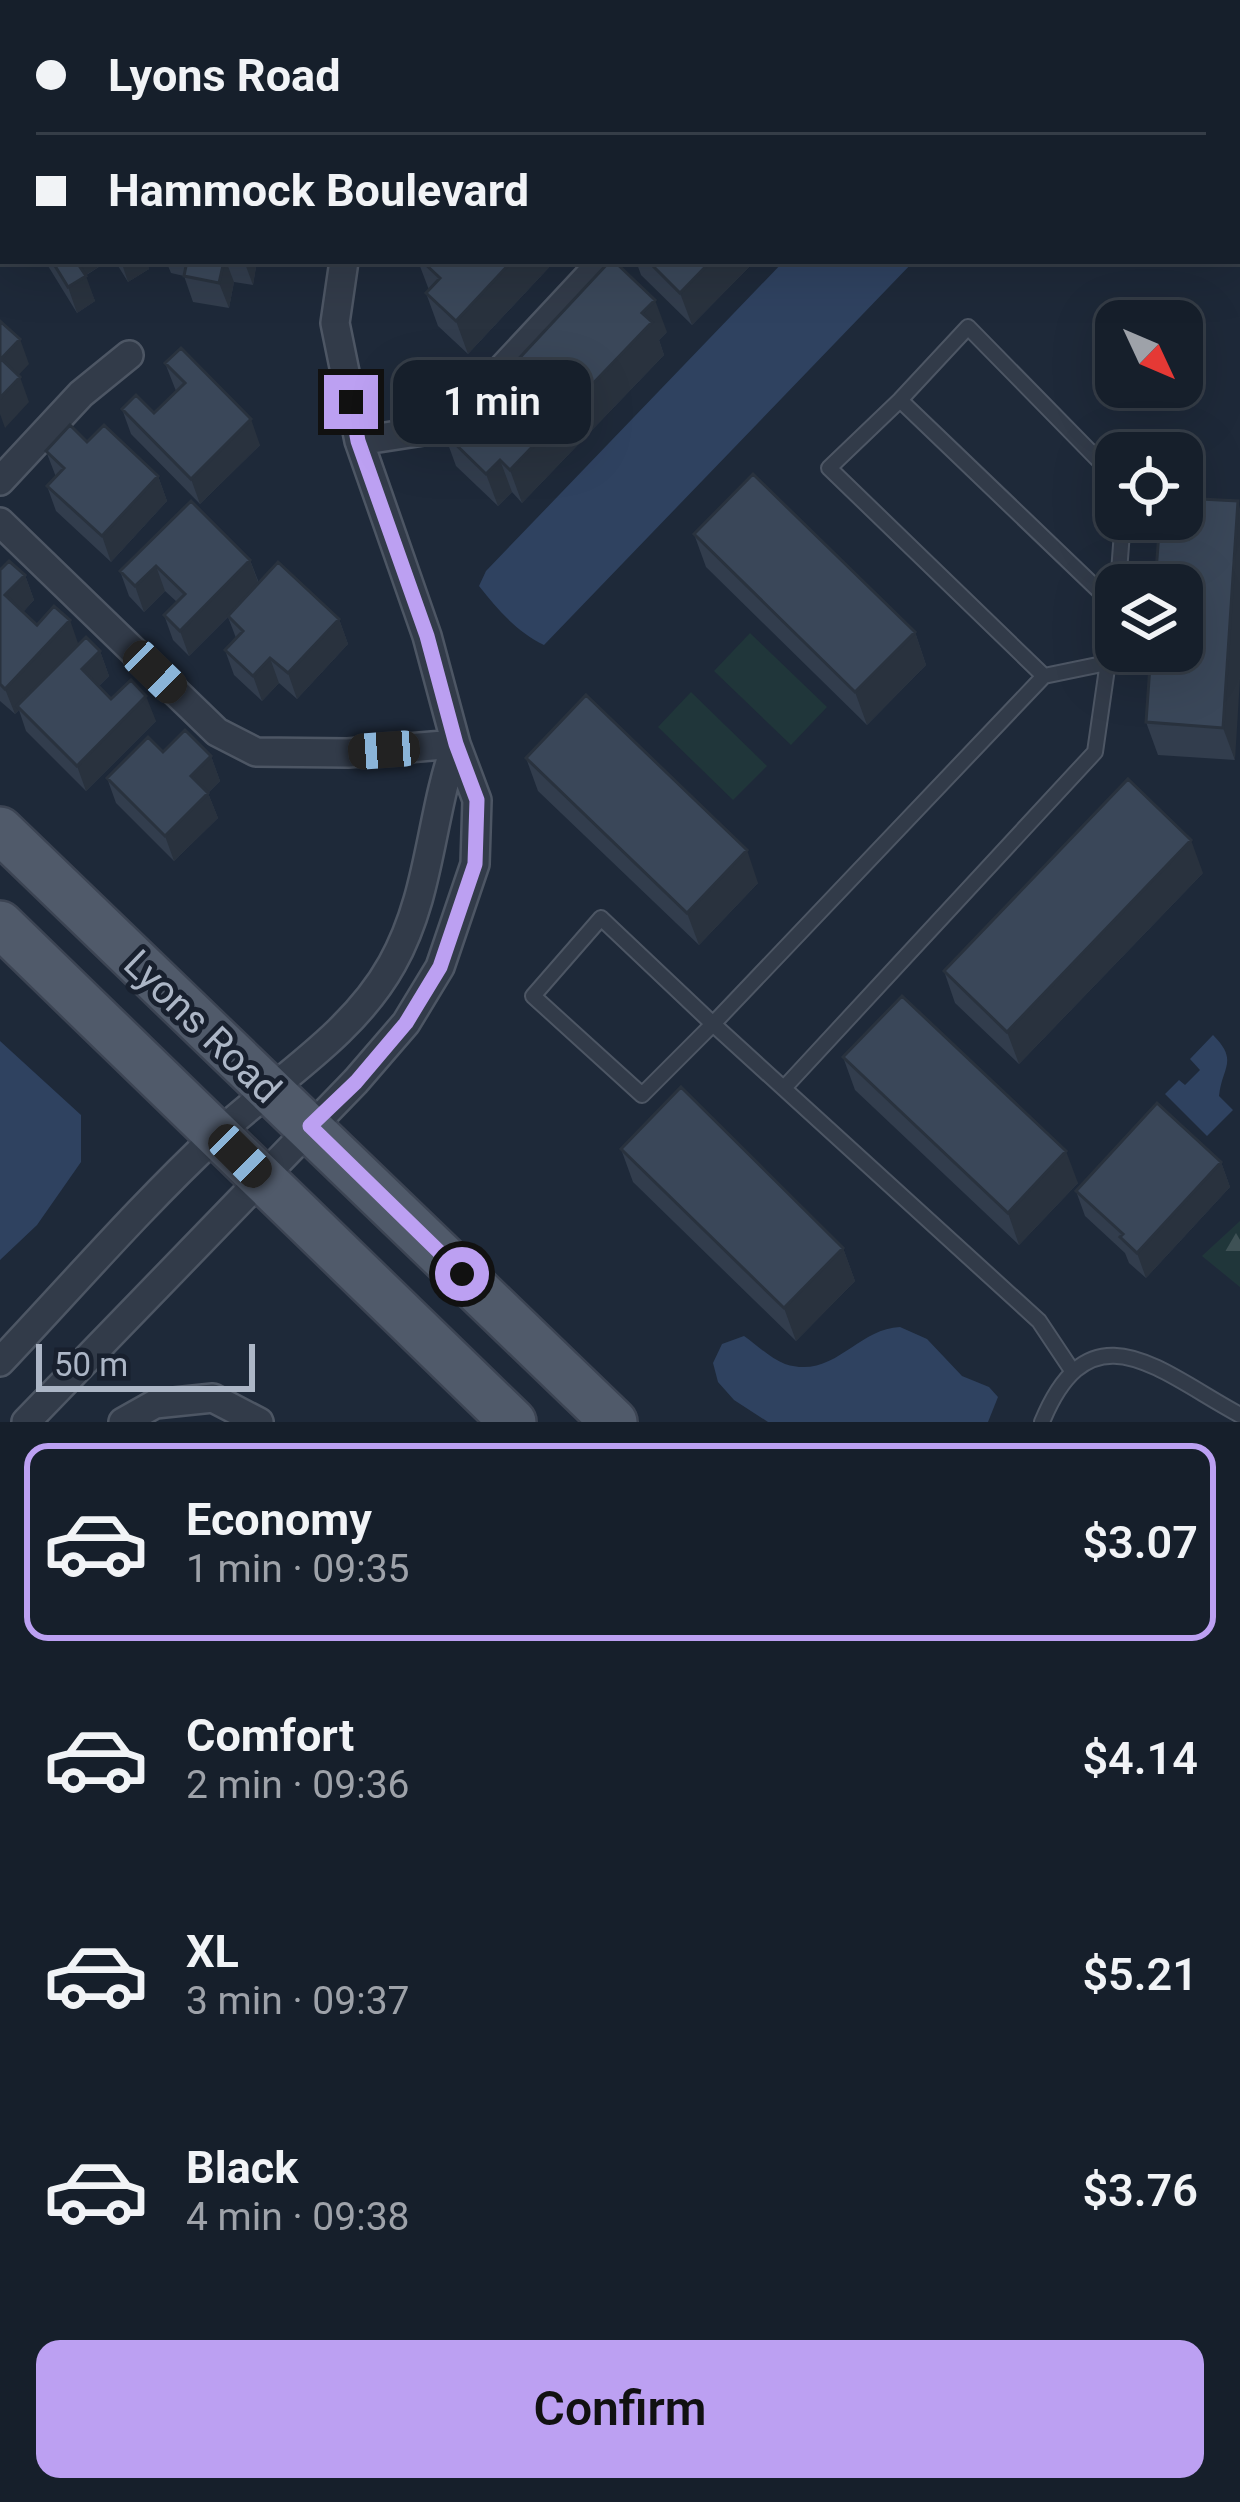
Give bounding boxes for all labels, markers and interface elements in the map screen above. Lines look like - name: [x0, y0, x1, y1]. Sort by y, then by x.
- text: Lyons Road: [108, 49, 340, 102]
- text: Hammock Boulevard: [108, 164, 529, 217]
- north arrow: [1095, 300, 1203, 408]
- map controls: [1095, 300, 1203, 672]
- callout: 1 min: [393, 360, 591, 444]
- route end: [324, 375, 378, 429]
- text: 1 min: [443, 379, 541, 425]
- button: locate: [1095, 432, 1203, 540]
- button: layers: [1095, 564, 1203, 672]
- car: [117, 634, 193, 710]
- car: [347, 730, 421, 770]
- street label: Lyons Road: [114, 941, 290, 1113]
- car: [202, 1118, 278, 1194]
- route start: [435, 1247, 489, 1301]
- scale bar: [36, 1338, 255, 1391]
- text: 50 m: [54, 1345, 128, 1384]
- icon: car: [42, 1488, 150, 1596]
- text: Economy: [186, 1493, 372, 1546]
- text: $3.07: [1082, 1516, 1198, 1569]
- text: 1 min · 09:35: [186, 1546, 409, 1592]
- icon: car: [42, 1704, 150, 1812]
- text: Comfort: [186, 1709, 354, 1762]
- text: $4.14: [1082, 1732, 1198, 1785]
- text: 2 min · 09:36: [186, 1762, 409, 1808]
- icon: car: [42, 1920, 150, 2028]
- text: XL: [186, 1925, 239, 1978]
- text: $5.21: [1082, 1948, 1198, 2001]
- text: 3 min · 09:37: [186, 1978, 409, 2024]
- icon: car: [42, 2136, 150, 2244]
- text: Black: [186, 2141, 298, 2194]
- text: $3.76: [1082, 2164, 1198, 2217]
- text: 4 min · 09:38: [186, 2194, 409, 2240]
- button: Confirm: [36, 2340, 1204, 2478]

